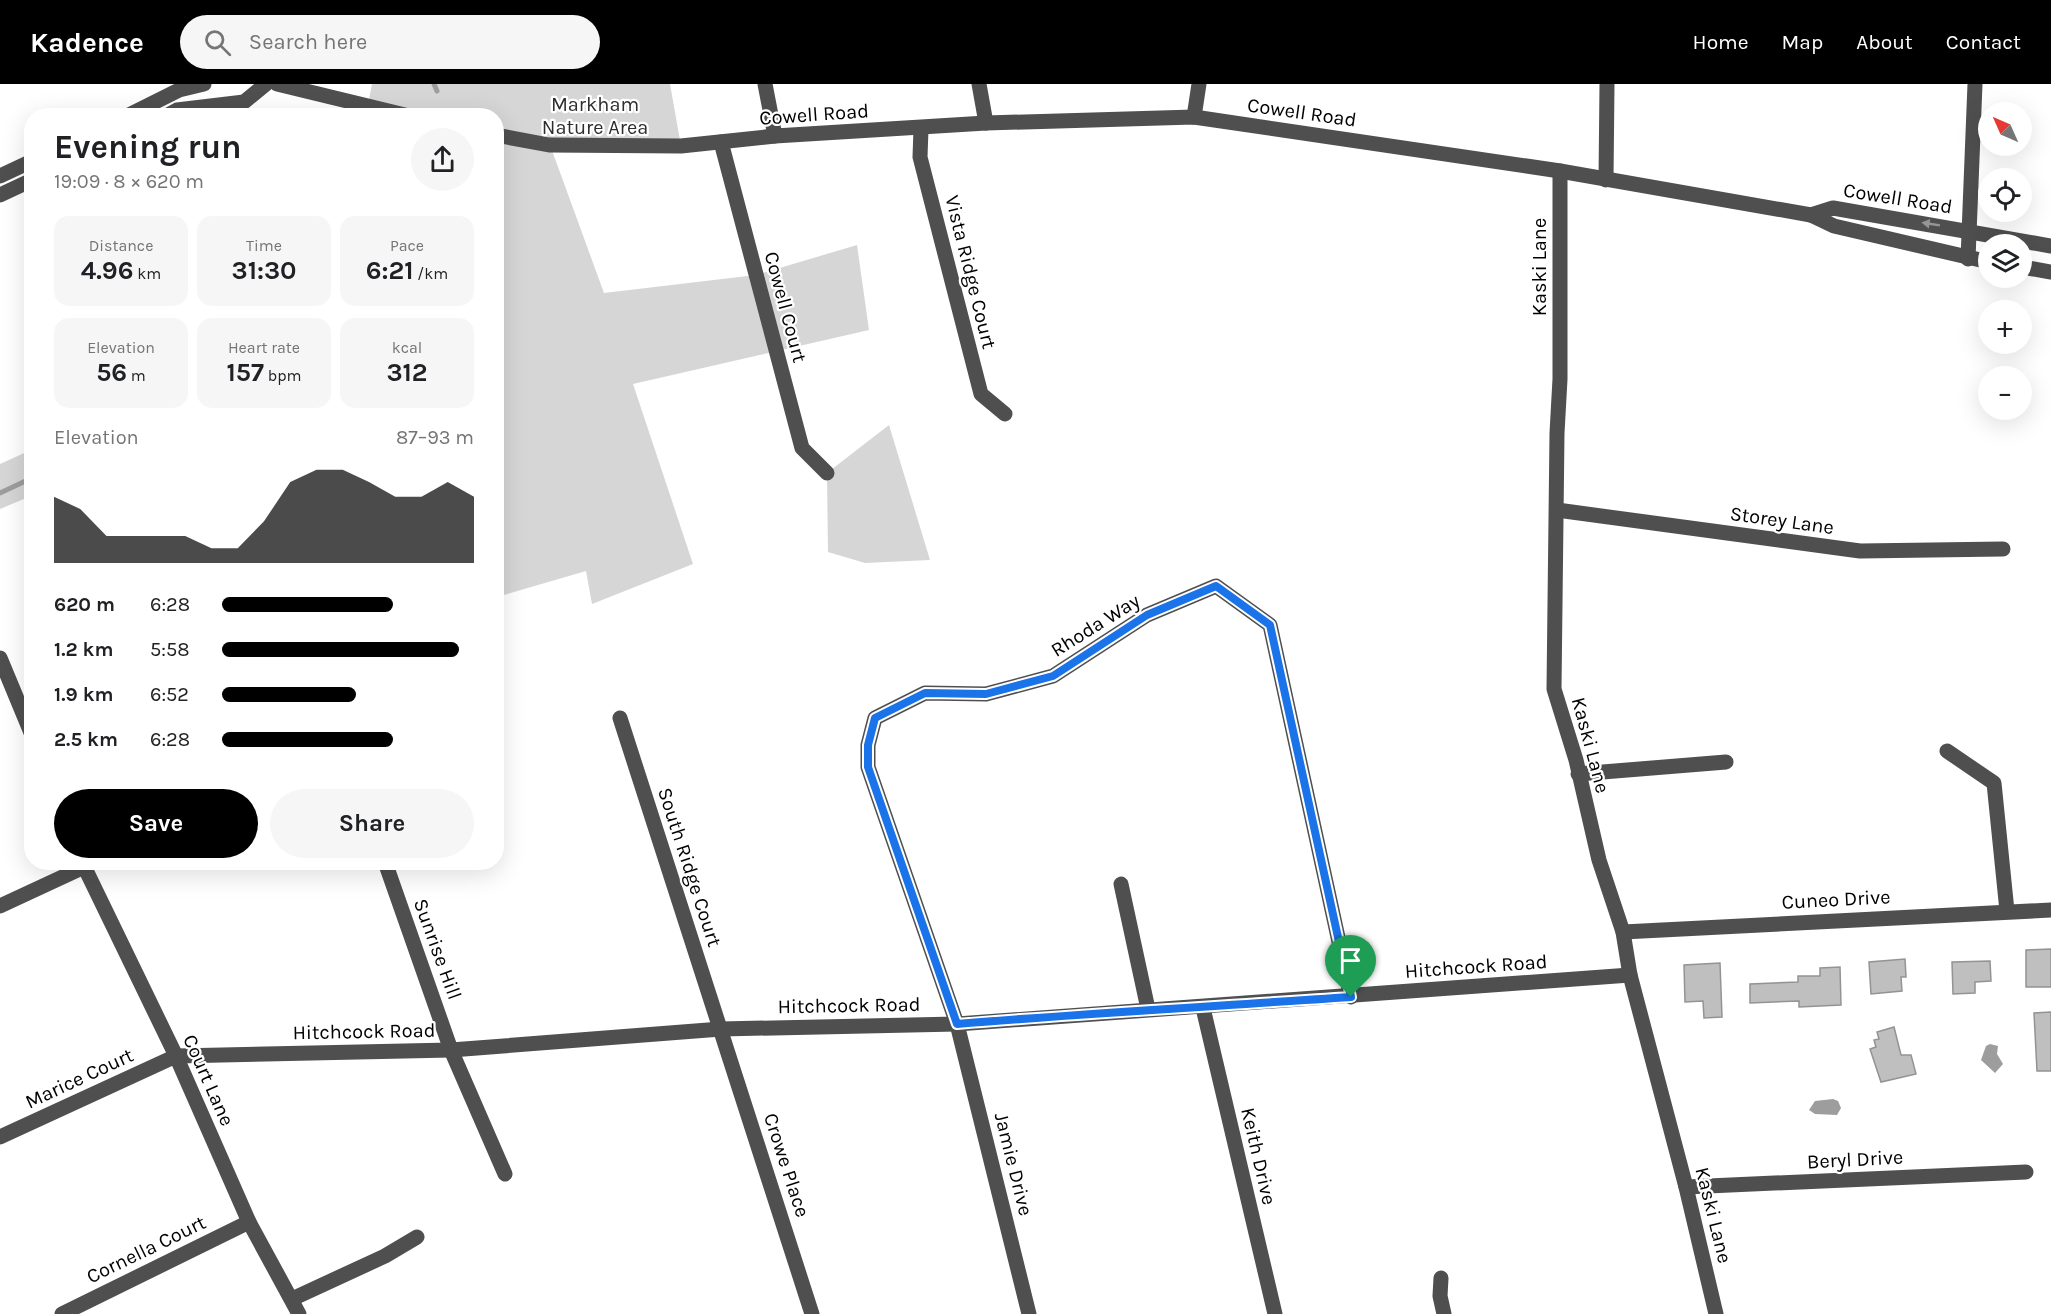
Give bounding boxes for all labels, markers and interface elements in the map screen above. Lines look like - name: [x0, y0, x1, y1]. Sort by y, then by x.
- search box: [180, 15, 600, 69]
- text: Kadence: [30, 26, 144, 59]
- icon: search: [201, 26, 234, 59]
- text: Search here: [249, 29, 367, 55]
- text: Home: [1693, 30, 1749, 54]
- text: Map: [1782, 30, 1823, 54]
- text: About: [1856, 30, 1913, 54]
- text: Contact: [1946, 30, 2021, 54]
- park label: Markham Nature Area: [542, 93, 648, 139]
- street label: Cowell Road: [1246, 93, 1358, 132]
- street label: Cowell Road: [758, 99, 870, 130]
- north arrow: [1978, 102, 2032, 156]
- map controls: [1978, 102, 2032, 420]
- text: Evening run: [54, 128, 242, 166]
- button: share: [411, 128, 474, 191]
- button: locate: [1978, 168, 2032, 222]
- text: 19:09 · 8 × 620 m: [54, 170, 204, 193]
- street label: Cowell Road: [1842, 179, 1954, 218]
- street label: Vista Ridge Court: [940, 193, 1001, 352]
- street label: Kaski Lane: [1528, 218, 1551, 316]
- one-way arrow: [1922, 220, 1941, 229]
- button: layers: [1978, 234, 2032, 288]
- text: Distance: [89, 236, 153, 255]
- text: Time: [246, 236, 282, 255]
- text: Pace: [390, 236, 424, 255]
- street label: Cowell Court: [760, 249, 811, 366]
- text: 4.96: [81, 255, 133, 286]
- text: 31:30: [231, 255, 297, 286]
- text: 6:21: [366, 255, 414, 286]
- text: km: [133, 264, 161, 283]
- text: /km: [414, 264, 448, 283]
- button: +: [1978, 300, 2032, 354]
- text: Elevation: [87, 338, 155, 357]
- text: Heart rate: [228, 338, 300, 357]
- text: kcal: [392, 338, 422, 357]
- text: 56: [96, 357, 127, 388]
- text: 157: [227, 357, 264, 388]
- text: 312: [386, 357, 428, 388]
- text: m: [127, 366, 146, 385]
- text: bpm: [264, 366, 301, 385]
- button: −: [1978, 366, 2032, 420]
- text: Elevation: [54, 426, 139, 449]
- text: 87–93 m: [396, 426, 474, 449]
- street label: Storey Lane: [1728, 502, 1835, 539]
- street label: Rhoda Way: [1047, 589, 1144, 662]
- text: 620 m: [54, 593, 115, 616]
- text: 6:28: [150, 593, 190, 616]
- text: 1.2 km: [54, 638, 113, 661]
- text: 5:58: [150, 638, 189, 661]
- text: 1.9 km: [54, 683, 114, 706]
- text: 6:52: [150, 683, 189, 706]
- street label: Kaski Lane: [1567, 695, 1614, 796]
- text: 2.5 km: [54, 728, 118, 751]
- text: 6:28: [150, 728, 190, 751]
- street label: South Ridge Court: [653, 785, 726, 950]
- button: Save: [54, 789, 258, 858]
- button: Share: [270, 789, 474, 858]
- street label: Cuneo Drive: [1781, 885, 1891, 914]
- street label: Sunrise Hill: [409, 896, 466, 1003]
- pin: [1325, 935, 1376, 997]
- icon: arrive: [1334, 944, 1367, 977]
- street label: Hitchcock Road: [1404, 950, 1548, 983]
- street label: Hitchcock Road: [777, 993, 921, 1018]
- street label: Hitchcock Road: [292, 1019, 436, 1044]
- street label: Court Lane: [178, 1031, 239, 1129]
- street label: Marice Court: [22, 1043, 137, 1113]
- street label: Keith Drive: [1236, 1105, 1281, 1207]
- street label: Crowe Place: [759, 1110, 814, 1220]
- street label: Jamie Drive: [990, 1110, 1037, 1218]
- street label: Beryl Drive: [1806, 1145, 1904, 1174]
- street label: Kaski Lane: [1690, 1165, 1737, 1266]
- street label: Cornella Court: [83, 1210, 210, 1288]

